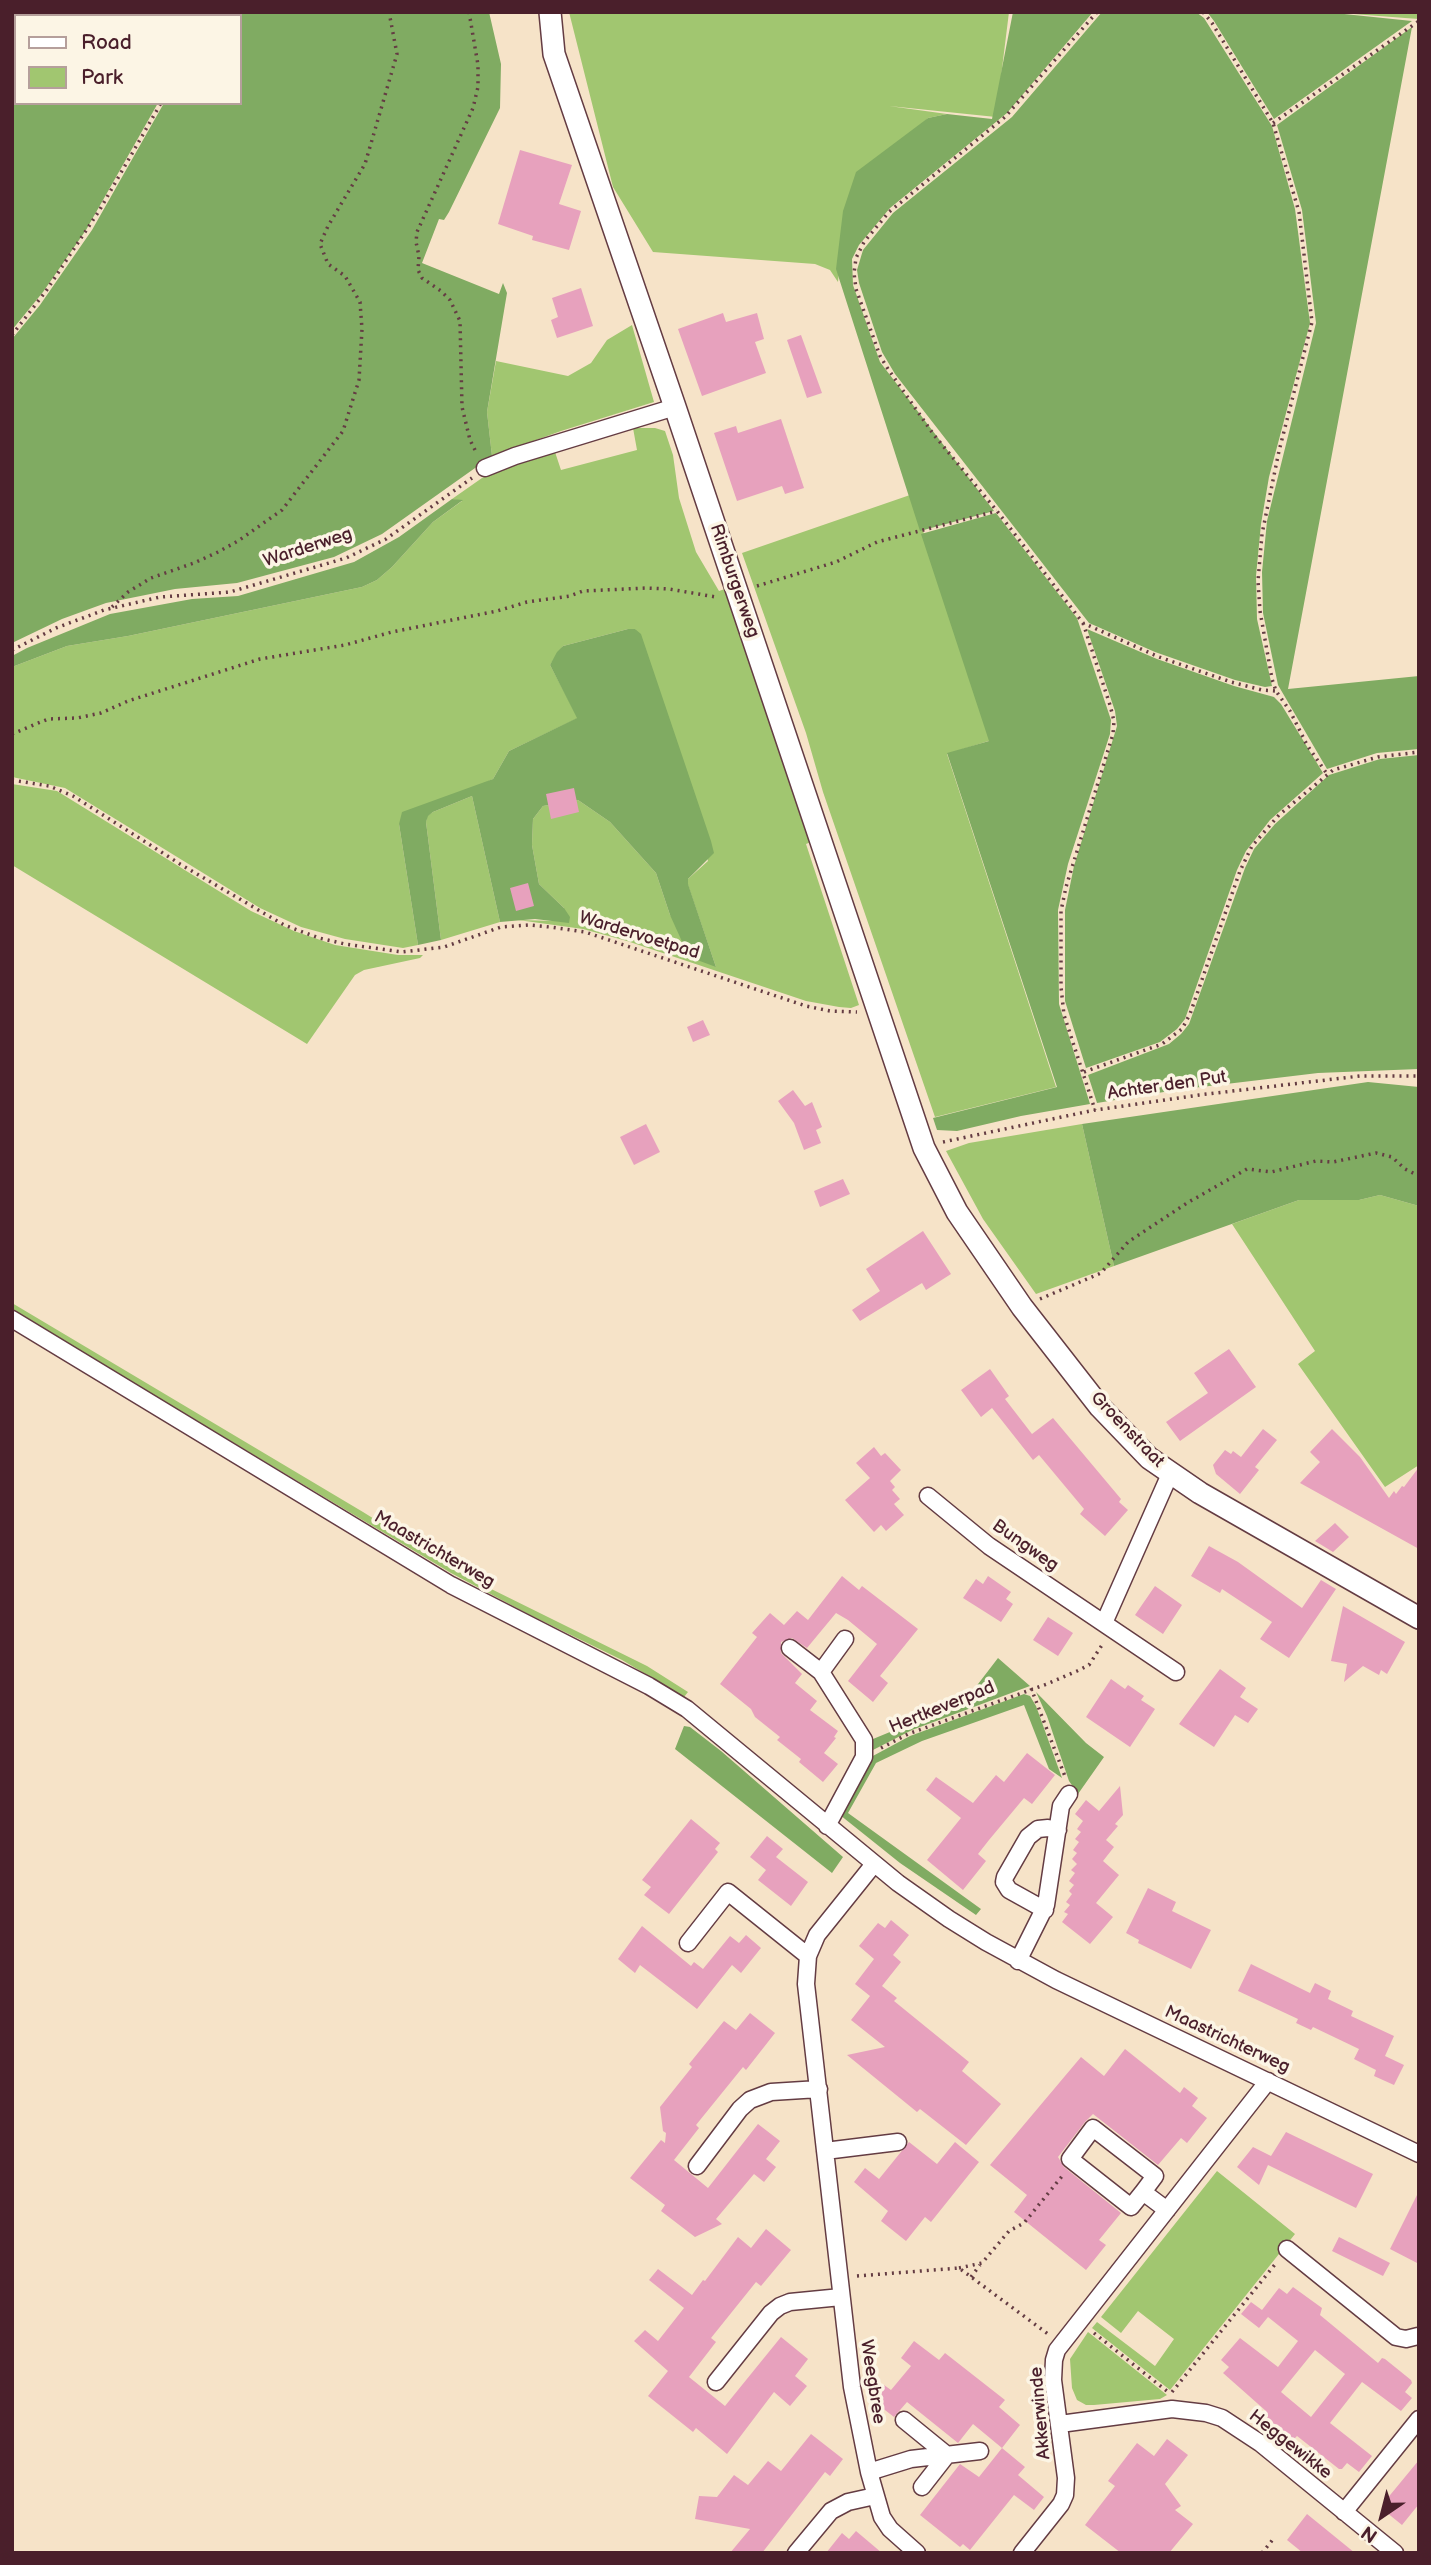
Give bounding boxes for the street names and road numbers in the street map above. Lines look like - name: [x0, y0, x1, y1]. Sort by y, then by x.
- street label: Rimburgerweg: [704, 521, 764, 641]
- street label: Warderweg: [261, 523, 355, 573]
- street label: Wardervoetpad: [576, 907, 702, 965]
- street label: Achter den Put: [1106, 1067, 1228, 1105]
- street label: Groenstraat: [1085, 1388, 1169, 1472]
- street label: Maastrichterweg: [370, 1507, 498, 1593]
- street label: Bungweg: [988, 1515, 1062, 1577]
- street label: Hertkeverpad: [886, 1677, 998, 1739]
- street label: Maastrichterweg: [1161, 2002, 1293, 2078]
- street label: Weegbree: [855, 2338, 889, 2426]
- street label: Akkerwinde: [1026, 2366, 1056, 2460]
- street label: Heggewikke: [1244, 2406, 1336, 2484]

